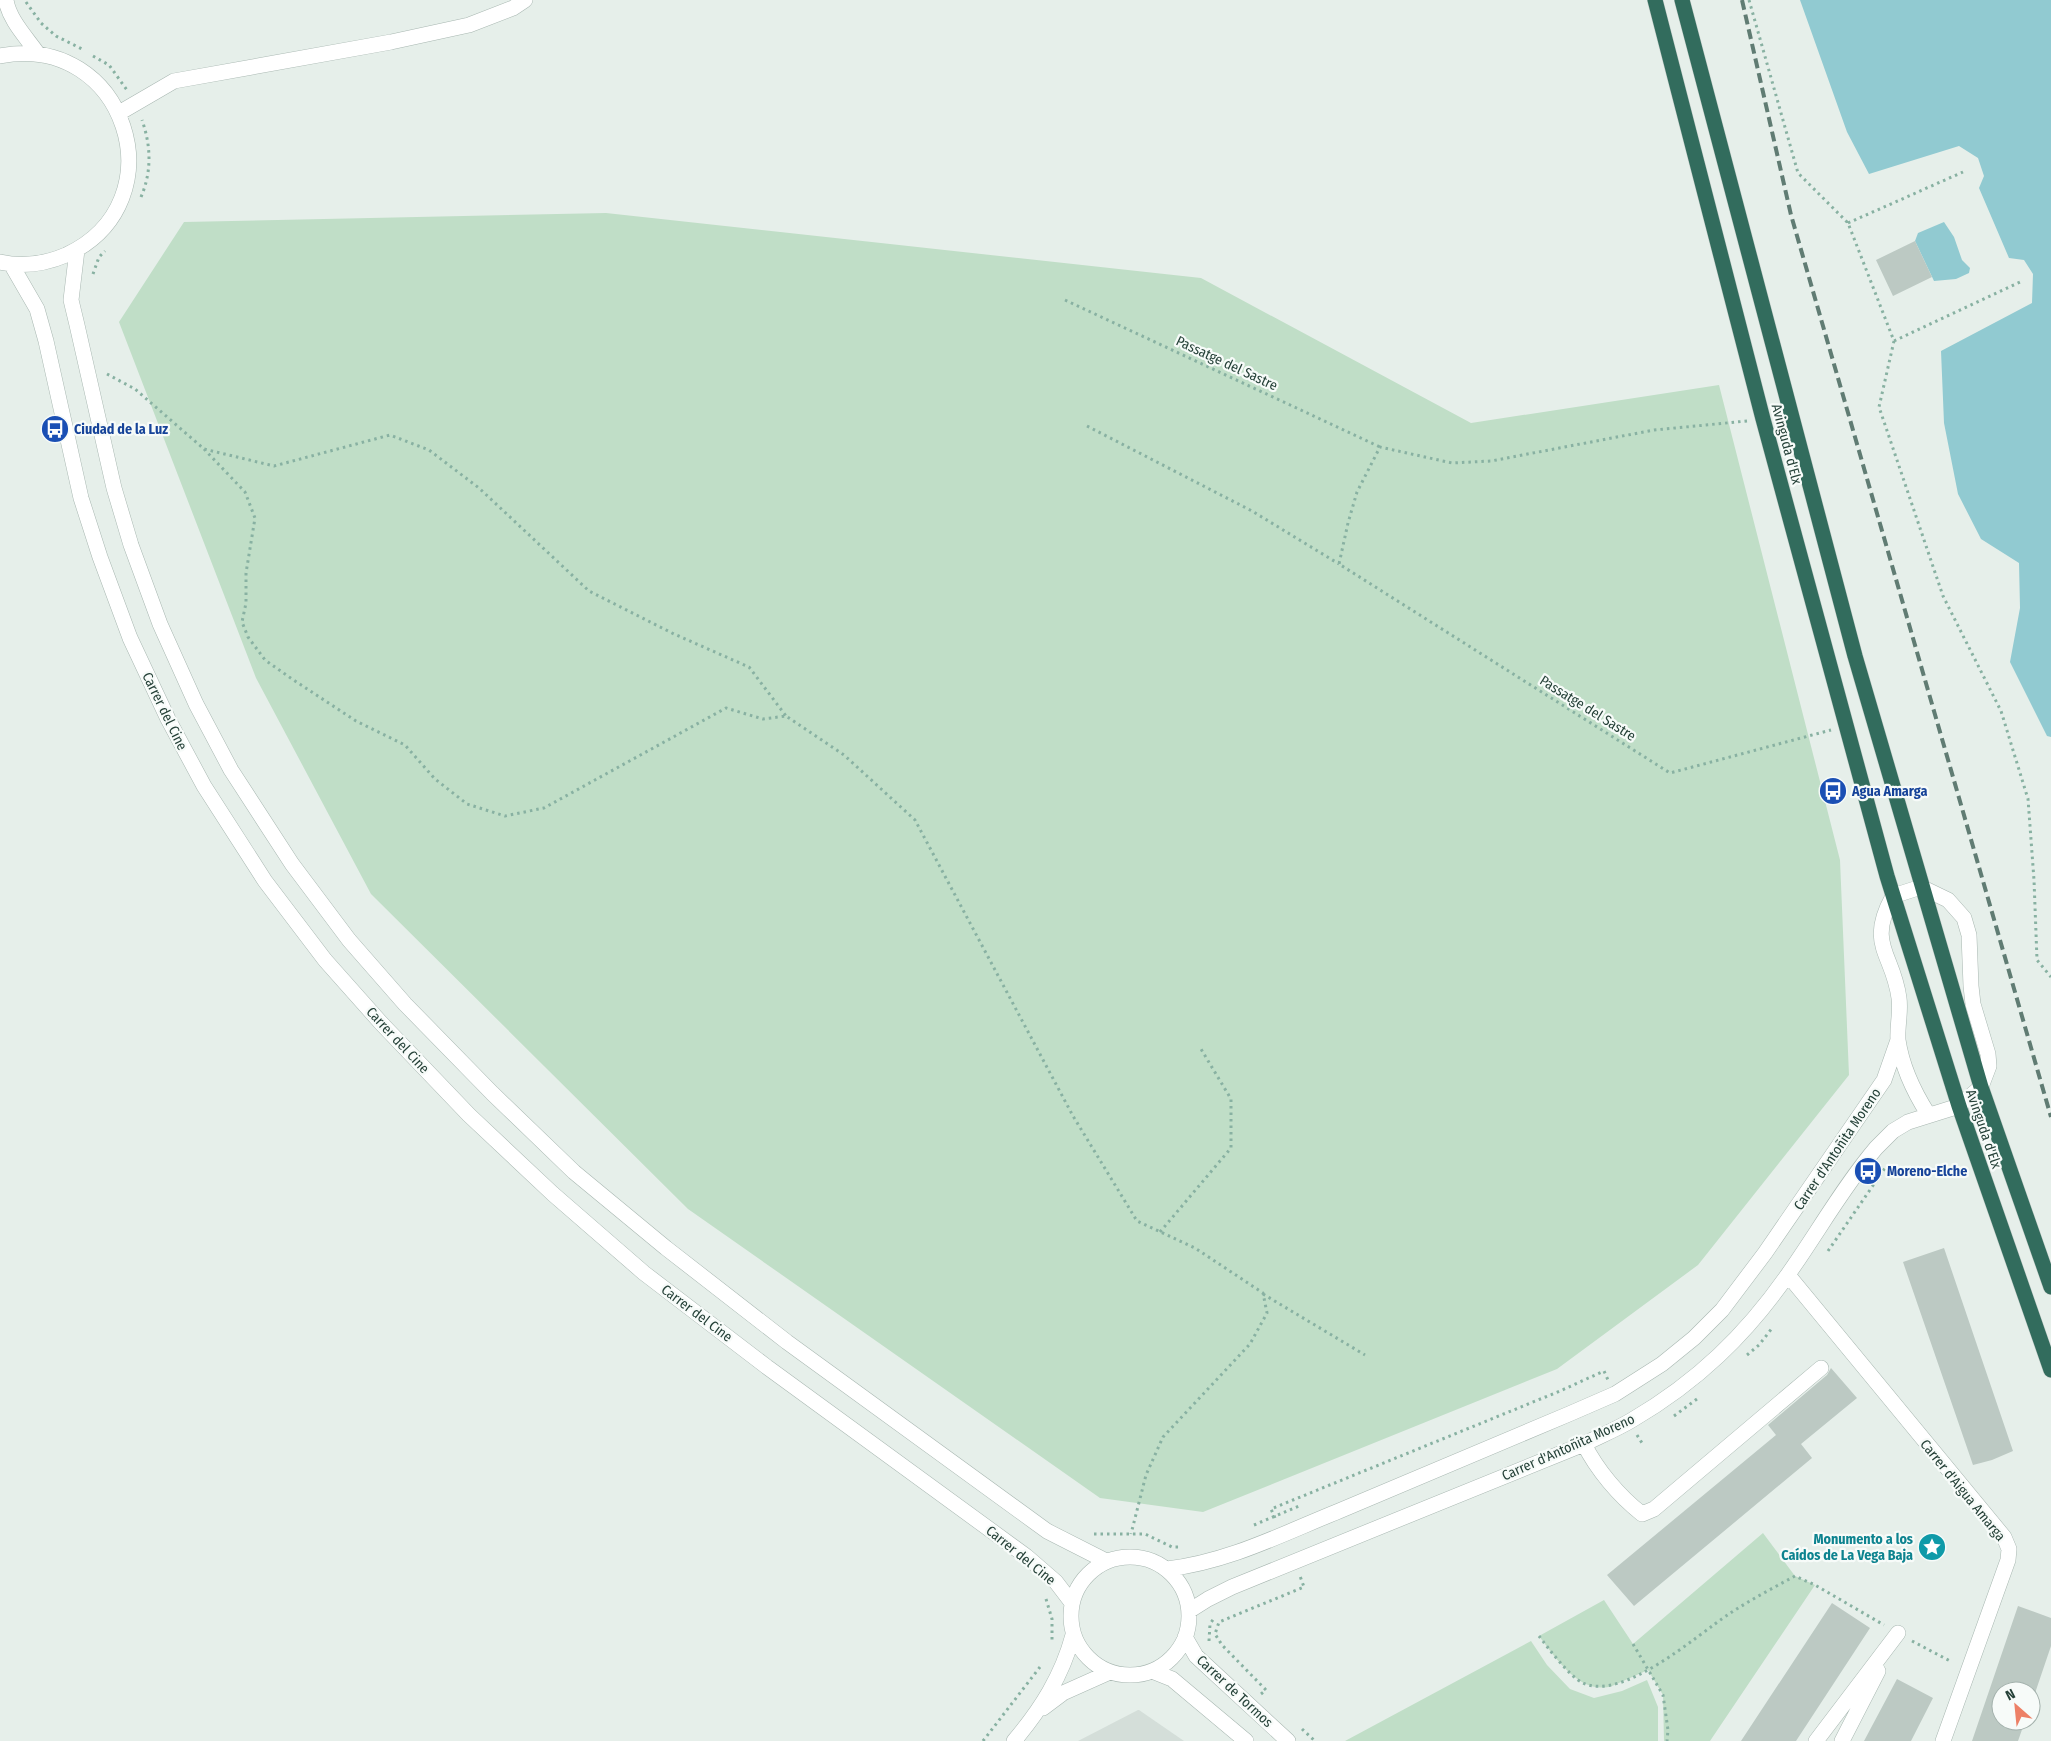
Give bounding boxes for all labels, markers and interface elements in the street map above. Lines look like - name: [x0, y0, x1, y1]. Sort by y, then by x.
- street label: Passatge del Sastre: [1173, 333, 1280, 394]
- street label: Avinguda d'Elx: [1768, 402, 1806, 487]
- bus stop icon: Ciudad de la Luz: [40, 414, 70, 444]
- place label: Ciudad de la Luz: [74, 421, 168, 438]
- street label: Carrer del Cine: [138, 669, 191, 753]
- street label: Passatge del Sastre: [1537, 672, 1639, 745]
- bus stop icon: Agua Amarga: [1818, 776, 1848, 806]
- place label: Agua Amarga: [1851, 783, 1927, 800]
- street label: Carrer del Cine: [363, 1004, 433, 1077]
- street label: Carrer d'Antoñita Moreno: [1790, 1085, 1885, 1214]
- street label: Avinguda d'Elx: [1962, 1087, 2005, 1172]
- bus stop icon: Moreno-Elche: [1853, 1156, 1883, 1186]
- place label: Moreno-Elche: [1887, 1163, 1967, 1180]
- street label: Carrer del Cine: [658, 1281, 736, 1346]
- street label: Carrer d'Antoñita Moreno: [1499, 1410, 1637, 1484]
- street label: Carrer d'Aigua Amarga: [1916, 1436, 2009, 1545]
- street label: Carrer del Cine: [982, 1522, 1059, 1589]
- place label: Monumento a los Caídos de La Vega Baja: [1781, 1531, 1913, 1564]
- place icon: Monumento a los Caídos de La Vega Baja: [1917, 1532, 1947, 1562]
- street label: Carrer de Tormos: [1193, 1652, 1276, 1731]
- north arrow: [1991, 1681, 2041, 1731]
- text: N: [2003, 1685, 2018, 1704]

